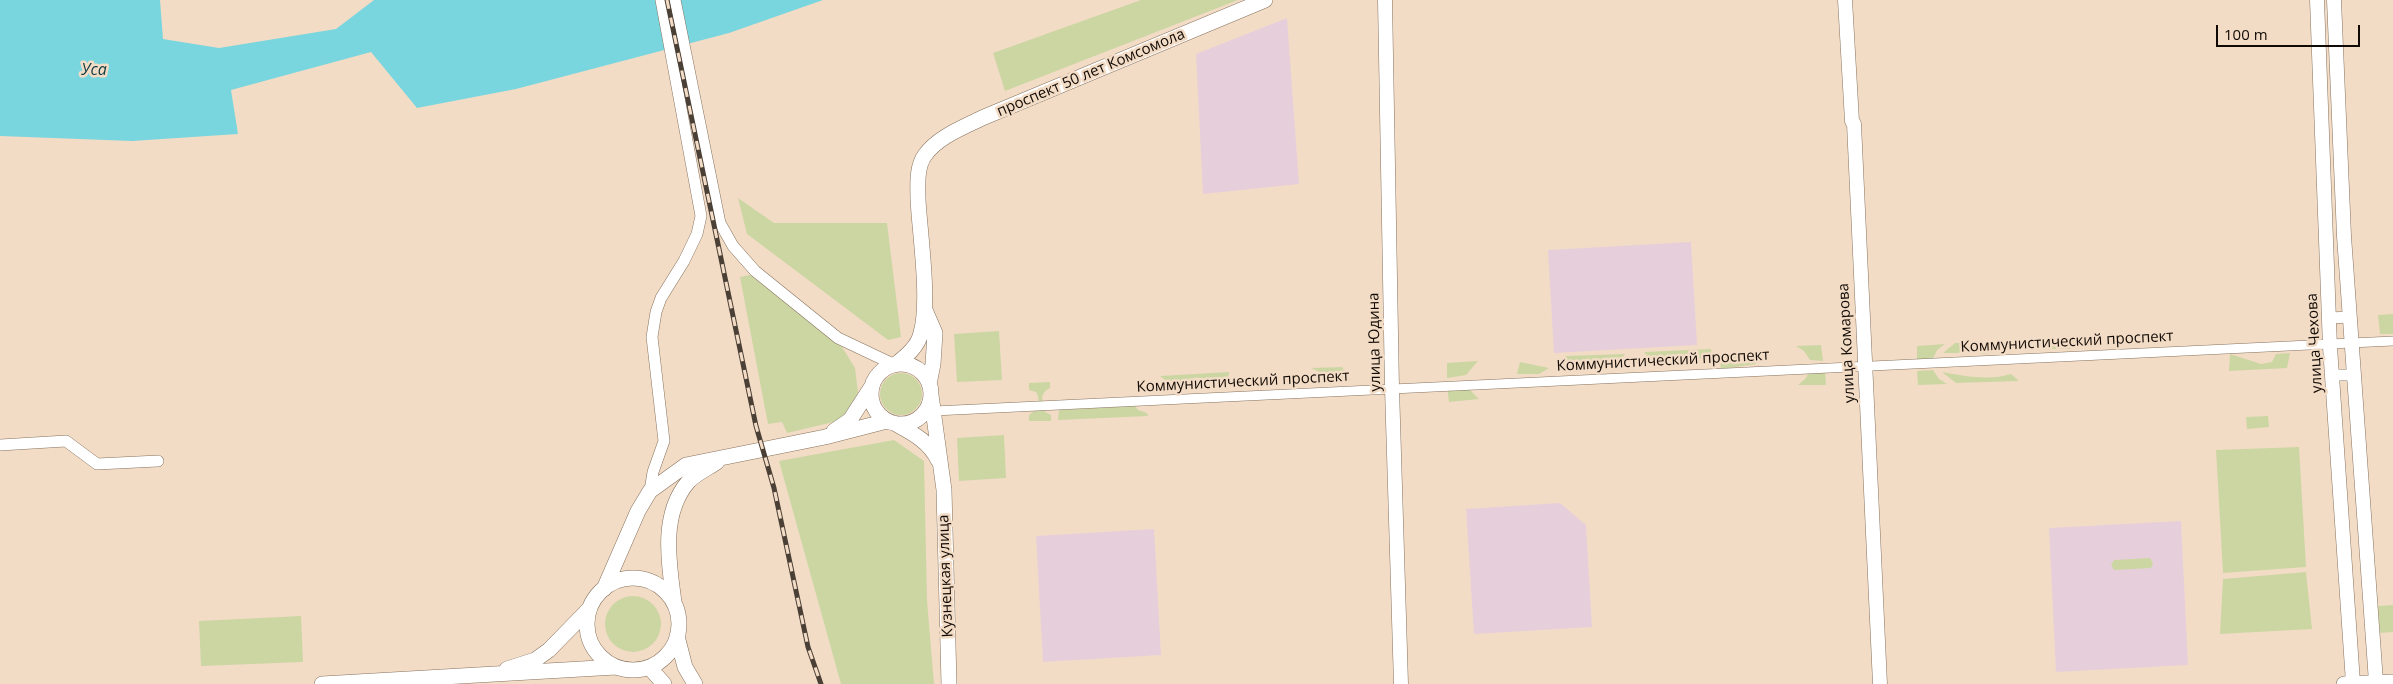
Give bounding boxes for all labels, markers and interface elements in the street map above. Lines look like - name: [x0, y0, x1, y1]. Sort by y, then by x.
- scale bar: [2218, 15, 2362, 47]
- text: 100 m: [2224, 24, 2268, 44]
- street label: проспект 50 лет Комсомола: [994, 25, 1188, 121]
- water label: Уса: [81, 60, 107, 80]
- street label: улица Комарова: [1835, 283, 1859, 403]
- street label: улица Юдина: [1365, 292, 1385, 392]
- street label: улица Чехова: [2303, 293, 2327, 393]
- street label: Коммунистический проспект: [1960, 327, 2174, 357]
- street label: Коммунистический проспект: [1556, 346, 1770, 376]
- street label: Коммунистический проспект: [1136, 367, 1350, 397]
- street label: Кузнецкая улица: [935, 514, 957, 638]

